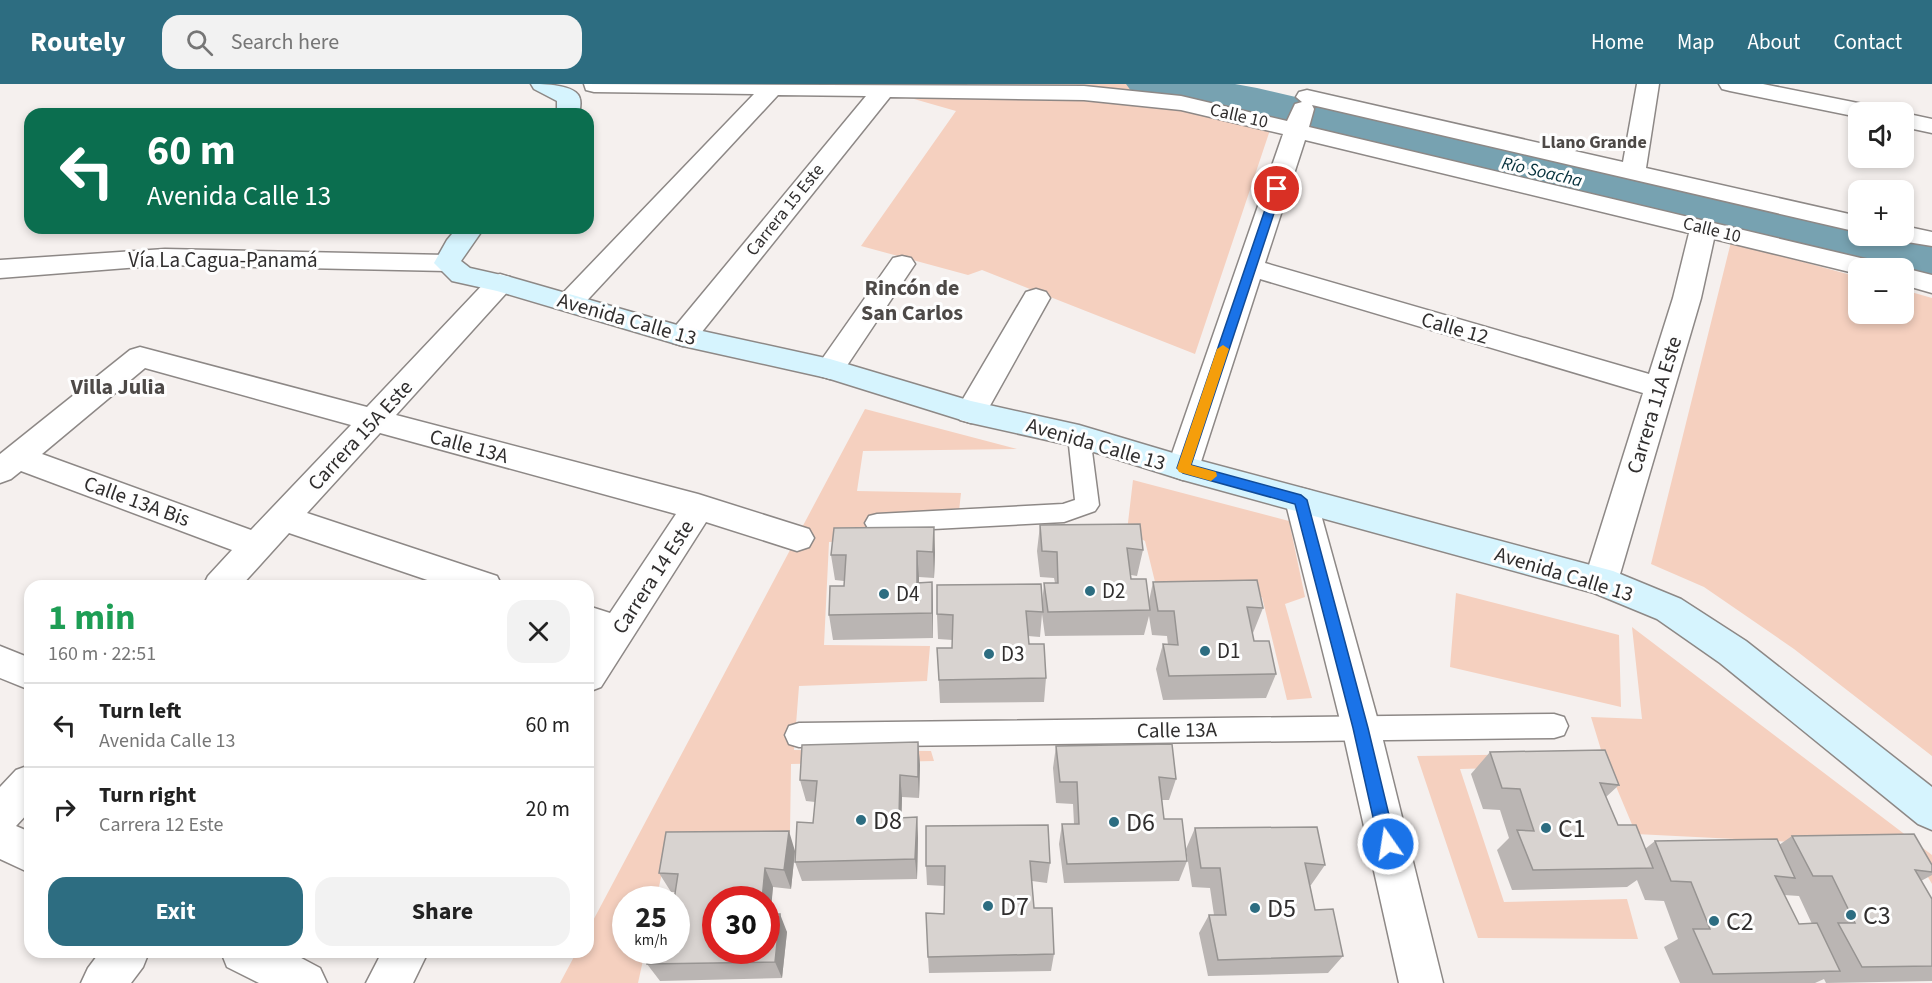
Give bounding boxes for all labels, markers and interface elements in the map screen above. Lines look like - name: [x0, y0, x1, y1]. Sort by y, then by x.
- search box: [162, 15, 582, 69]
- text: Routely: [30, 22, 126, 62]
- icon: search: [183, 26, 216, 59]
- text: Search here: [231, 26, 339, 58]
- text: Home: [1591, 27, 1644, 57]
- text: Map: [1677, 27, 1715, 57]
- text: About: [1748, 27, 1800, 57]
- text: Contact: [1833, 27, 1902, 57]
- street label: Calle 10: [1207, 97, 1271, 135]
- map controls: [1848, 102, 1914, 324]
- button: sound: [1848, 102, 1914, 168]
- text: 60 m: [147, 121, 236, 181]
- district label: Llano Grande: [1541, 130, 1647, 155]
- icon: left: [48, 132, 126, 210]
- water label: Río Soacha: [1499, 151, 1585, 193]
- street label: Carrera 15 Este: [740, 159, 830, 261]
- pin: [1251, 163, 1302, 214]
- icon: arrive: [1260, 172, 1293, 205]
- text: Avenida Calle 13: [147, 177, 331, 216]
- button: +: [1848, 180, 1914, 246]
- street label: Calle 10: [1680, 211, 1744, 249]
- street label: Vía La Cagua-Panamá: [128, 245, 318, 275]
- button: −: [1848, 258, 1914, 324]
- district label: Rincón de San Carlos: [861, 272, 963, 329]
- street label: Avenida Calle 13: [554, 285, 700, 353]
- street label: Calle 12: [1418, 304, 1492, 352]
- street label: Carrera 11A Este: [1619, 333, 1689, 477]
- district label: Villa Julia: [70, 371, 165, 403]
- street label: Carrera 15A Este: [301, 373, 419, 497]
- street label: Avenida Calle 13: [1023, 410, 1169, 478]
- street label: Calle 13A: [426, 421, 512, 471]
- street label: Calle 13A Bis: [80, 468, 194, 534]
- street label: Carrera 14 Este: [605, 514, 701, 640]
- street label: Avenida Calle 13: [1491, 539, 1637, 609]
- place label: D2: [1102, 576, 1125, 606]
- place label: D4: [896, 579, 919, 609]
- marker: D2: [1083, 584, 1097, 598]
- marker: D4: [877, 587, 891, 601]
- text: 1 min: [48, 592, 136, 643]
- button: close: [507, 600, 570, 663]
- place label: D1: [1217, 636, 1240, 666]
- place label: D3: [1001, 639, 1024, 669]
- text: 160 m · 22:51: [48, 640, 156, 668]
- marker: D1: [1198, 644, 1212, 658]
- marker: D3: [982, 647, 996, 661]
- text: Turn left: [99, 695, 181, 727]
- icon: left: [48, 709, 81, 742]
- text: 60 m: [525, 709, 570, 741]
- street label: Calle 13A: [1137, 714, 1218, 746]
- text: Avenida Calle 13: [99, 727, 235, 755]
- text: Turn right: [99, 779, 196, 811]
- icon: right: [48, 793, 81, 826]
- text: 20 m: [525, 793, 570, 825]
- place label: D8: [873, 802, 902, 839]
- place label: D6: [1126, 804, 1155, 841]
- place label: C1: [1558, 810, 1586, 847]
- text: Carrera 12 Este: [99, 811, 223, 839]
- position arrow: [1356, 812, 1420, 876]
- marker: D8: [854, 813, 868, 827]
- marker: D6: [1107, 815, 1121, 829]
- marker: C1: [1539, 821, 1553, 835]
- button: Exit: [48, 877, 303, 946]
- button: Share: [315, 877, 570, 946]
- speed limit sign: 30: [702, 886, 780, 964]
- place label: D7: [1000, 888, 1029, 925]
- place label: D5: [1267, 890, 1296, 927]
- text: 25: [635, 896, 667, 939]
- place label: C3: [1863, 897, 1891, 934]
- marker: D7: [981, 899, 995, 913]
- marker: D5: [1248, 901, 1262, 915]
- place label: C2: [1726, 903, 1754, 940]
- marker: C3: [1844, 908, 1858, 922]
- marker: C2: [1707, 914, 1721, 928]
- text: km/h: [634, 930, 668, 951]

